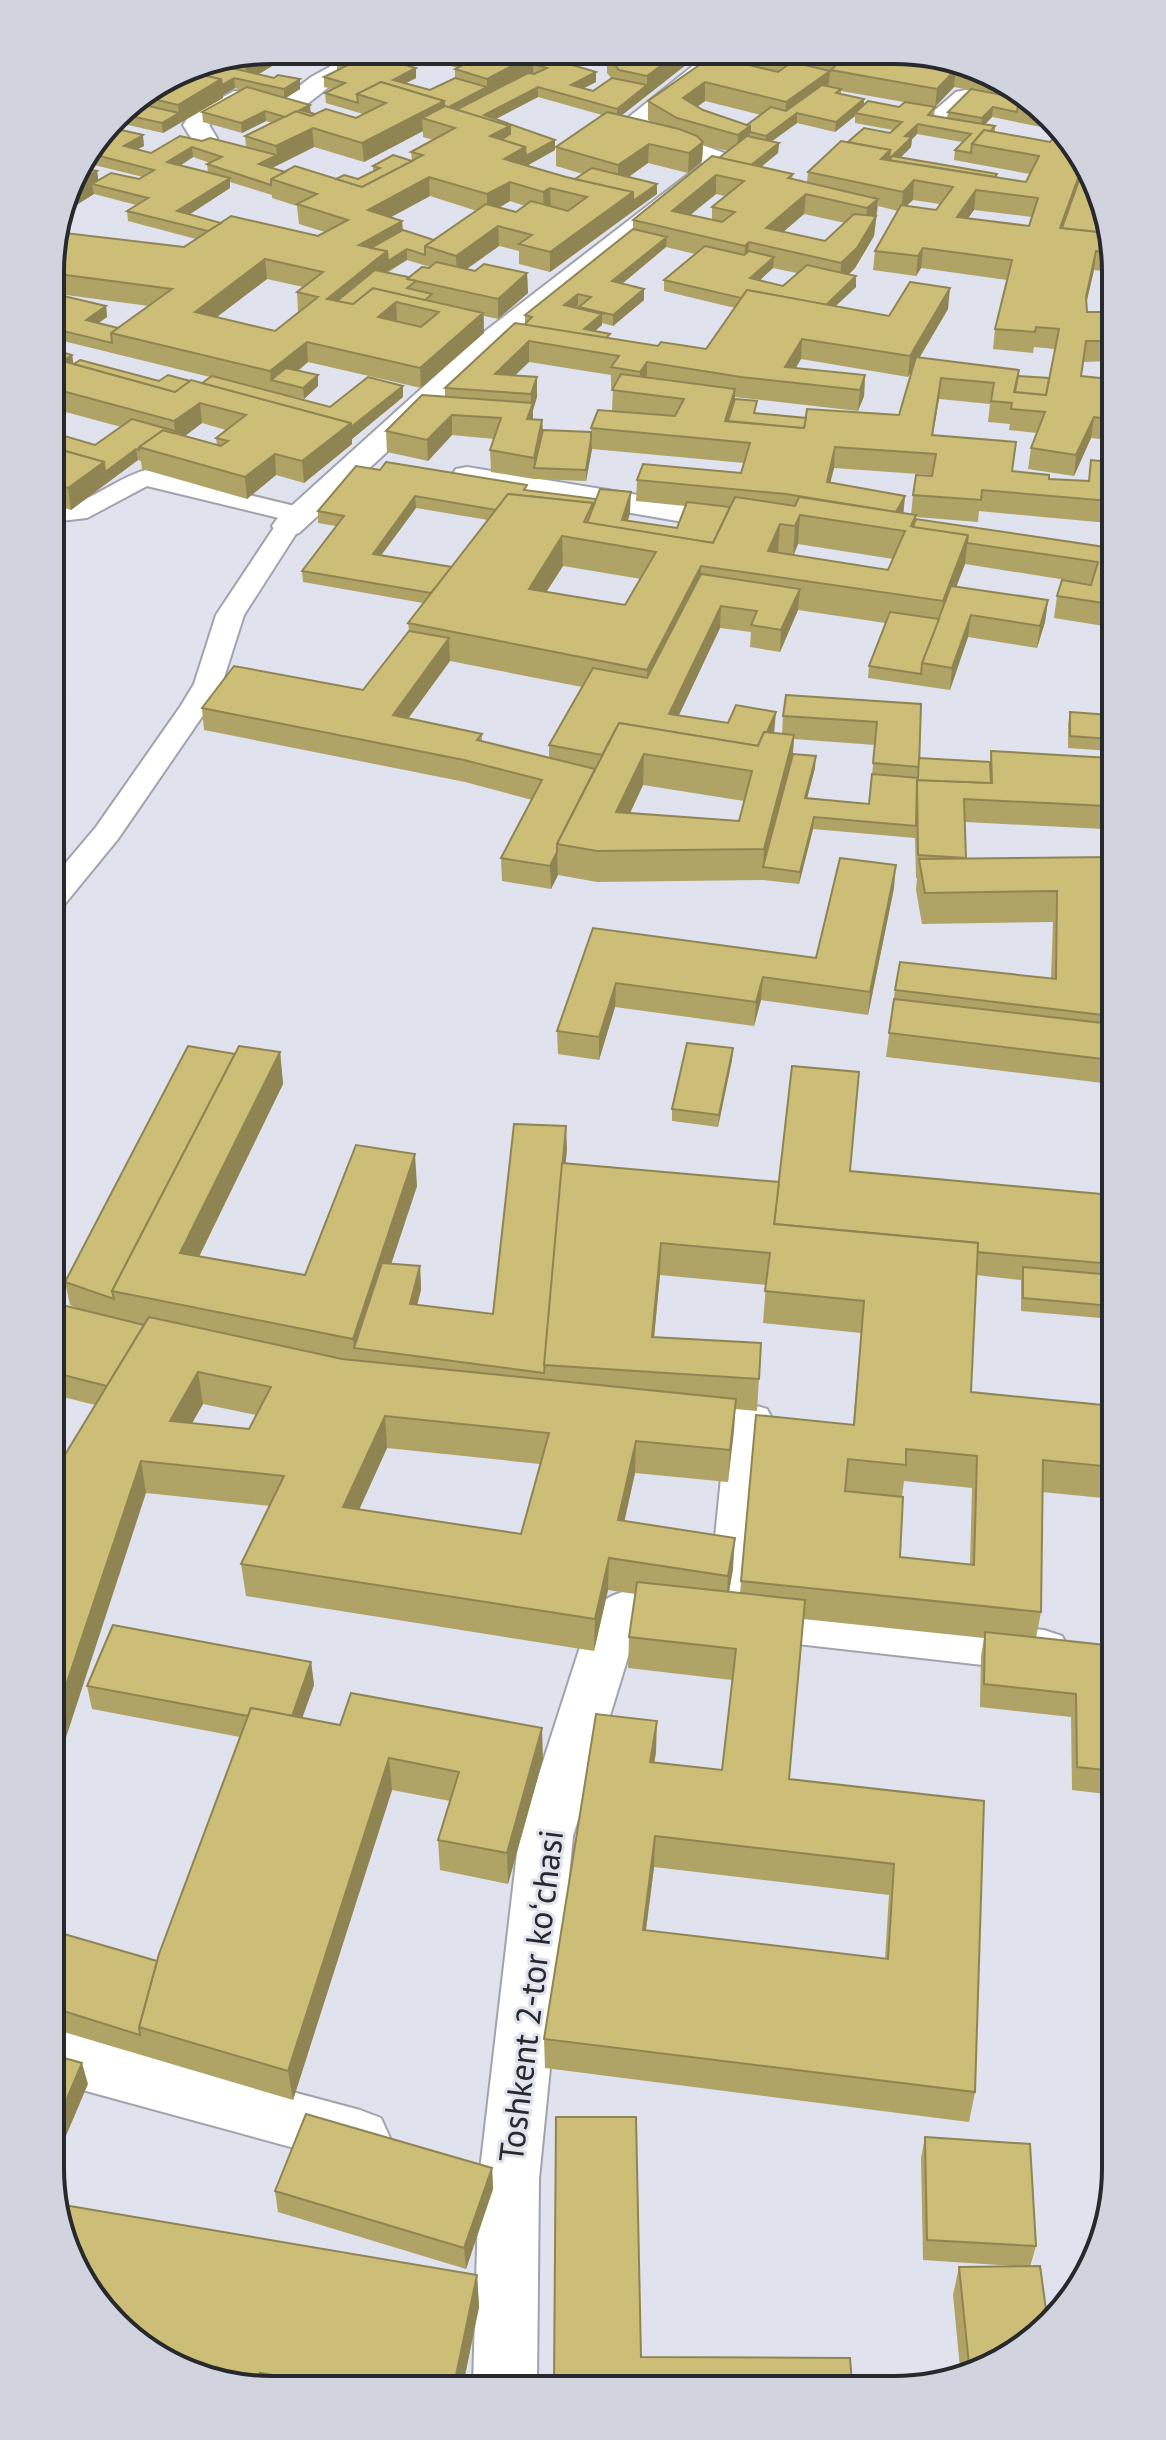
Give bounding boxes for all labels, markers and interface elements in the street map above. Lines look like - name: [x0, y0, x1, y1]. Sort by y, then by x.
- street label: Toshkent 2-tor koʻchasi: [488, 1827, 572, 2165]

